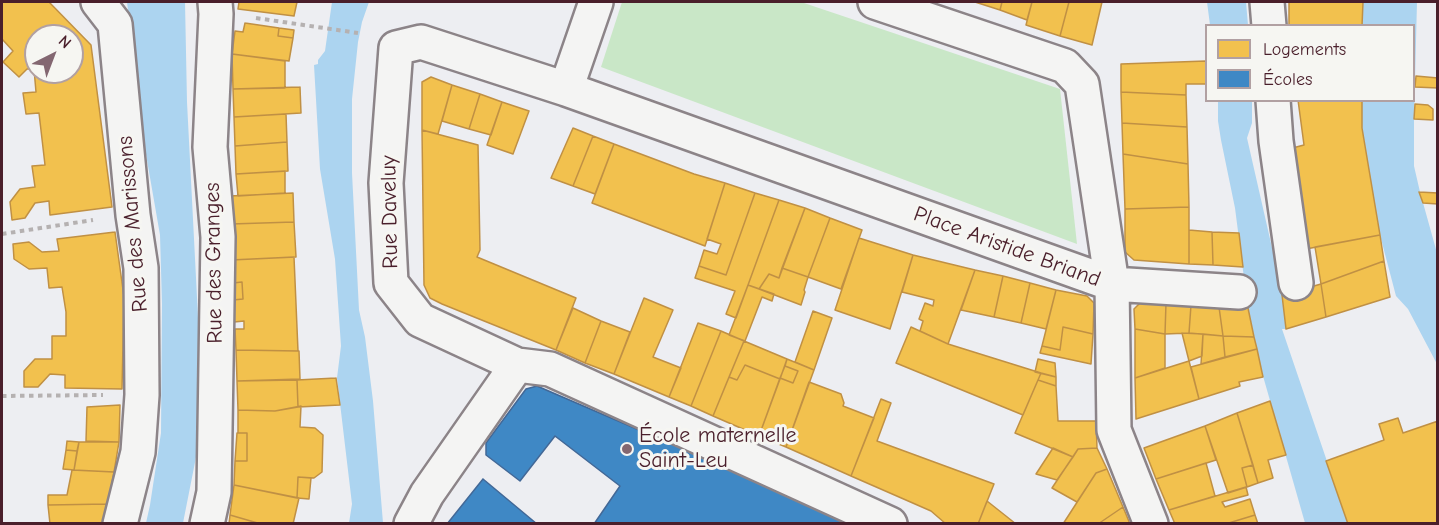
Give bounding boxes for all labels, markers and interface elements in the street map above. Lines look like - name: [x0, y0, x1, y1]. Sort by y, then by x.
- north arrow: [24, 24, 84, 84]
- legend: [1205, 24, 1415, 102]
- text: N: [55, 32, 75, 52]
- text: Logements: [1263, 39, 1346, 60]
- text: Écoles: [1263, 69, 1313, 90]
- street label: Rue des Marissons: [112, 135, 154, 313]
- street label: Rue Daveluy: [376, 155, 404, 269]
- street label: Rue des Granges: [199, 182, 229, 344]
- street label: Place Aristide Briand: [910, 201, 1104, 293]
- place label: École maternelle Saint-Leu: [639, 423, 796, 475]
- marker: École maternelle Saint-Leu: [620, 442, 634, 456]

